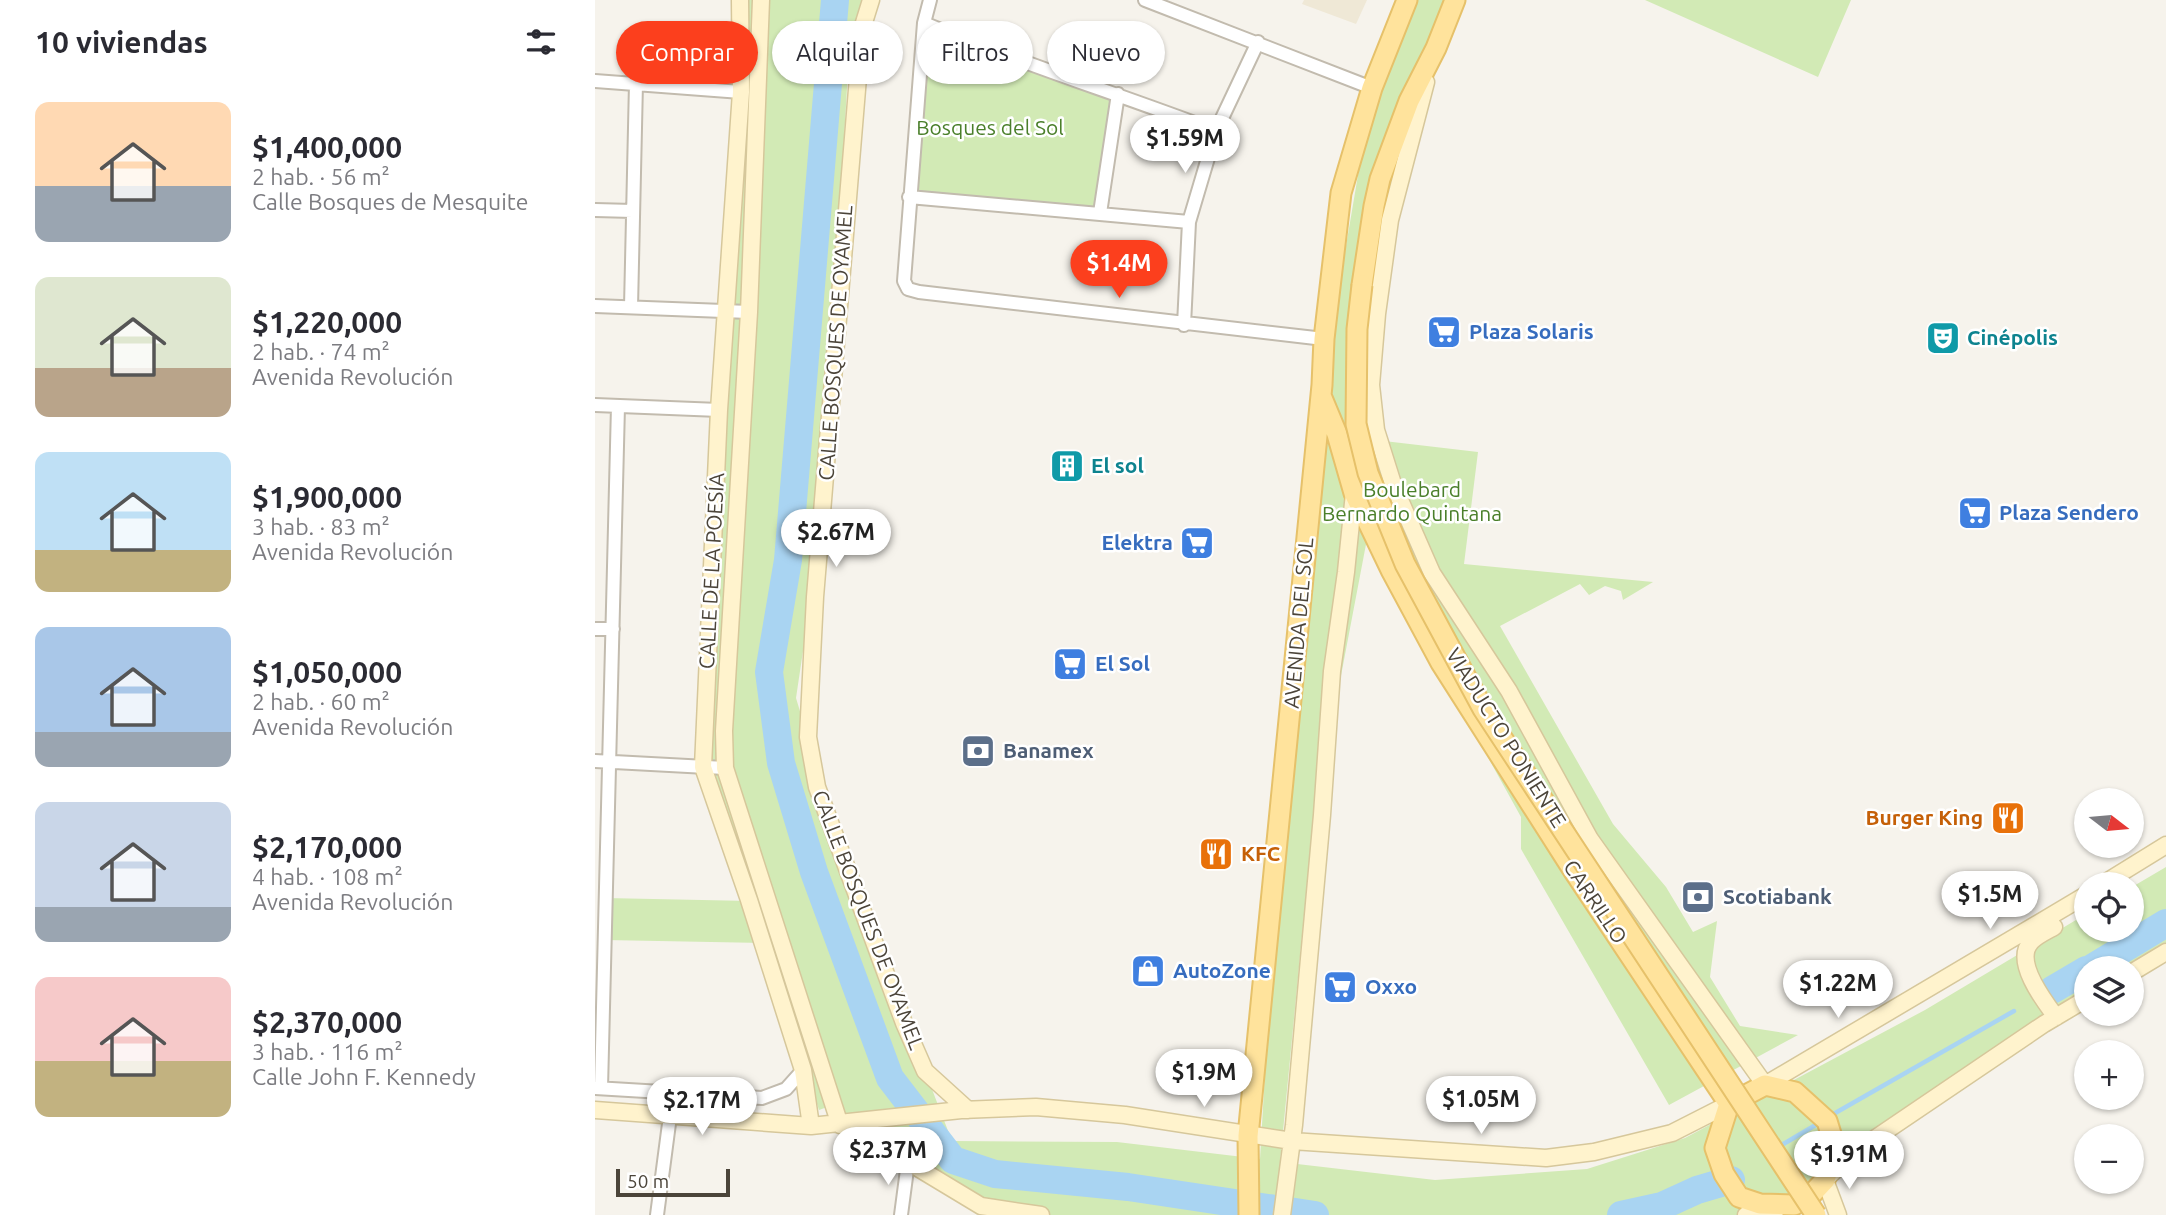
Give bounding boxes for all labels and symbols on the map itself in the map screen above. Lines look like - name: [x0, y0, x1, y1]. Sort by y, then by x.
- park label: Bosques del Sol: [916, 115, 1064, 139]
- pin: $1.59M: [1128, 116, 1242, 175]
- street label: CALLE BOSQUES DE OYAMEL: [813, 204, 857, 481]
- pin: $1.4M: [1070, 240, 1168, 300]
- supermarket icon: Plaza Solaris: [1425, 313, 1463, 351]
- place label: Plaza Solaris: [1469, 319, 1594, 343]
- theatre icon: Cinépolis: [1924, 319, 1962, 357]
- place label: Cinépolis: [1967, 325, 2058, 349]
- building icon: El sol: [1048, 447, 1086, 485]
- place label: El sol: [1091, 453, 1144, 477]
- street label: CALLE DE LA POESÍA: [694, 472, 728, 670]
- park label: Boulebard Bernardo Quintana: [1322, 477, 1502, 525]
- supermarket icon: Plaza Sendero: [1956, 494, 1994, 532]
- place label: Plaza Sendero: [1999, 500, 2139, 524]
- pin: $2.67M: [779, 510, 893, 569]
- supermarket icon: Elektra: [1178, 524, 1216, 562]
- place label: Elektra: [1101, 530, 1173, 554]
- street label: AVENIDA DEL SOL: [1279, 536, 1317, 709]
- street label: VIADUCTO PONIENTE: [1442, 643, 1572, 831]
- supermarket icon: El Sol: [1051, 645, 1089, 683]
- place label: El Sol: [1095, 651, 1150, 675]
- bank icon: Banamex: [959, 732, 997, 770]
- place label: Banamex: [1003, 738, 1094, 762]
- street label: CALLE BOSQUES DE OYAMEL: [808, 787, 930, 1053]
- north arrow: [2074, 788, 2144, 858]
- restaurant icon: Burger King: [1989, 799, 2027, 837]
- place label: Burger King: [1866, 805, 1983, 829]
- restaurant icon: KFC: [1197, 835, 1235, 873]
- place label: KFC: [1241, 841, 1280, 865]
- street label: CARRILLO: [1559, 855, 1633, 948]
- pin: $1.5M: [1941, 872, 2039, 931]
- bank icon: Scotiabank: [1679, 878, 1717, 916]
- place label: Scotiabank: [1723, 884, 1832, 908]
- shop icon: AutoZone: [1129, 952, 1167, 990]
- place label: AutoZone: [1173, 958, 1271, 982]
- pin: $1.22M: [1781, 960, 1895, 1020]
- supermarket icon: Oxxo: [1321, 968, 1359, 1006]
- place label: Oxxo: [1365, 974, 1417, 998]
- pin: $1.9M: [1155, 1050, 1253, 1109]
- pin: $1.05M: [1424, 1076, 1538, 1136]
- pin: $2.17M: [645, 1078, 759, 1137]
- pin: $2.37M: [831, 1128, 945, 1187]
- pin: $1.91M: [1792, 1132, 1906, 1191]
- scale bar: [616, 1166, 730, 1198]

